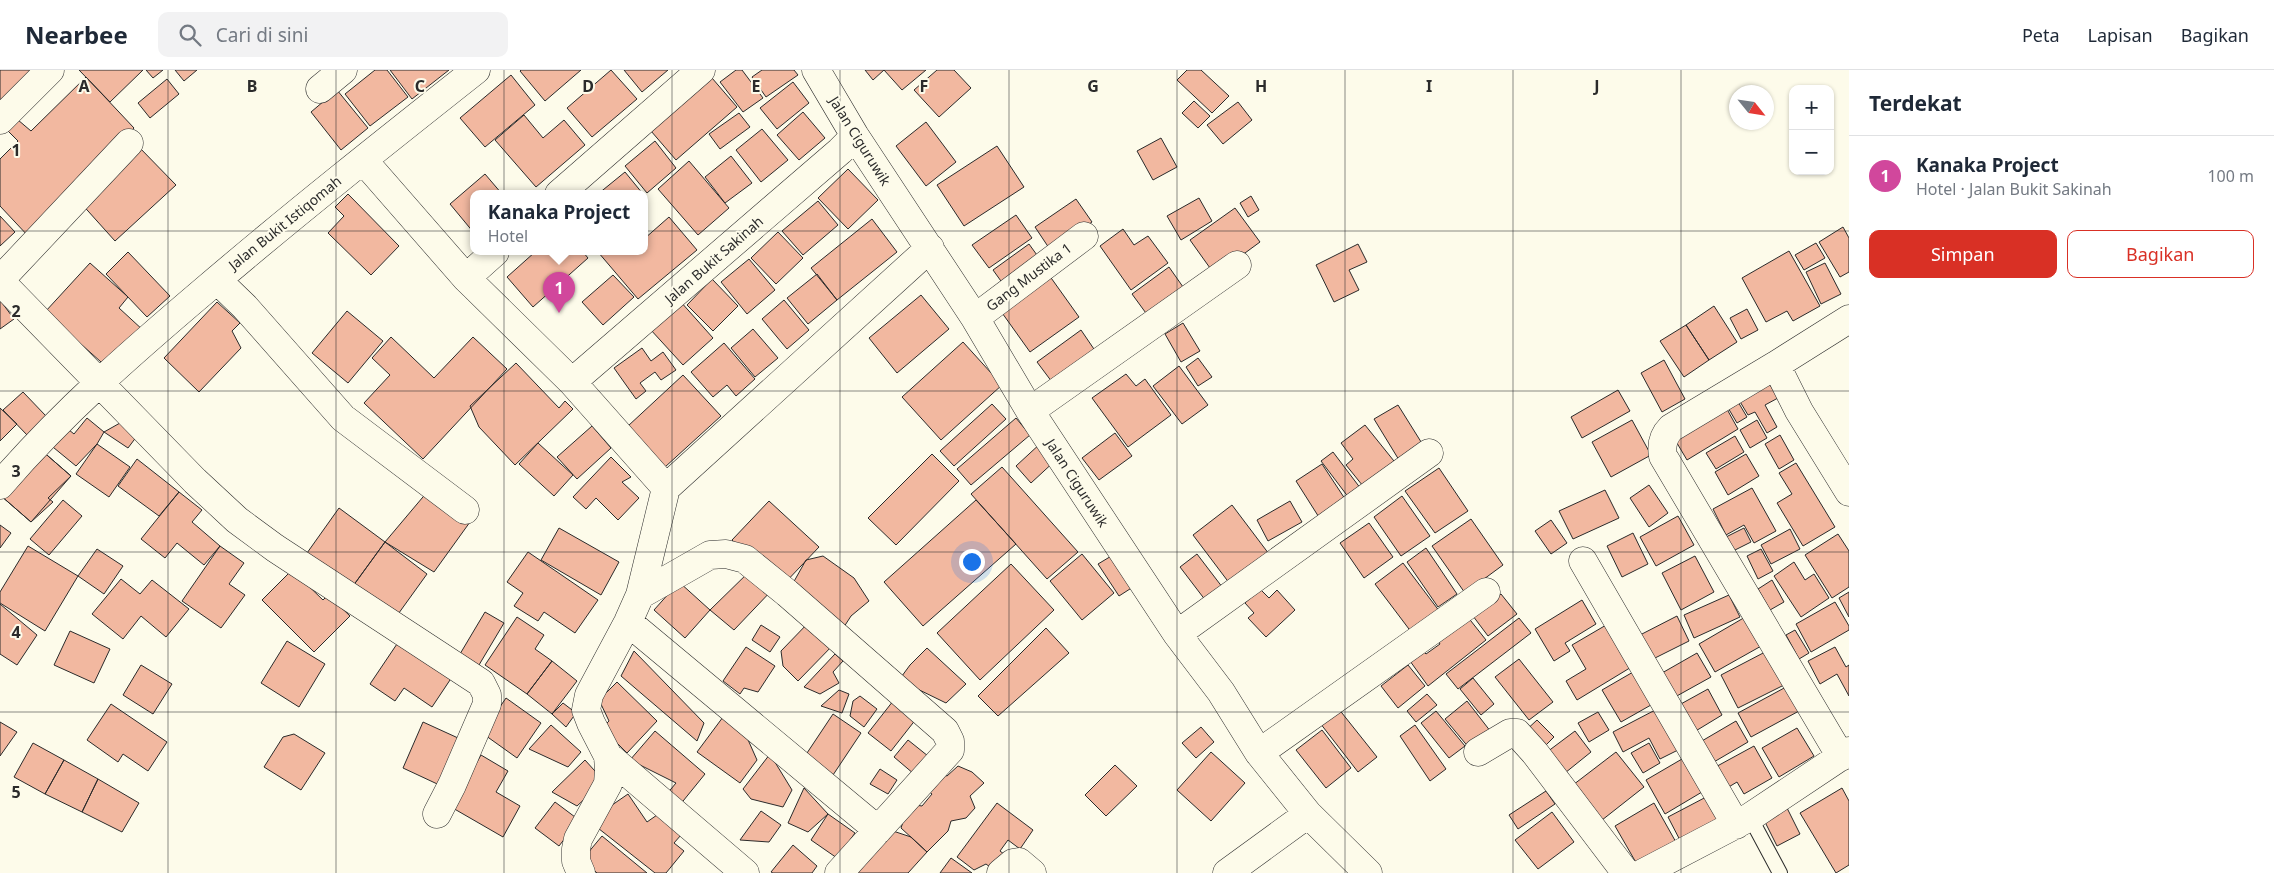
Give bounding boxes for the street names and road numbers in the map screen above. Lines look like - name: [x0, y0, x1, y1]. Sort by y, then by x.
- street label: Jalan Ciguruwik: [824, 91, 896, 189]
- street label: Jalan Bukit Istiqomah: [223, 171, 345, 275]
- street label: Jalan Bukit Sakinah: [659, 212, 767, 309]
- street label: Gang Mustika 1: [982, 238, 1075, 315]
- street label: Jalan Ciguruwik: [1041, 433, 1113, 531]

